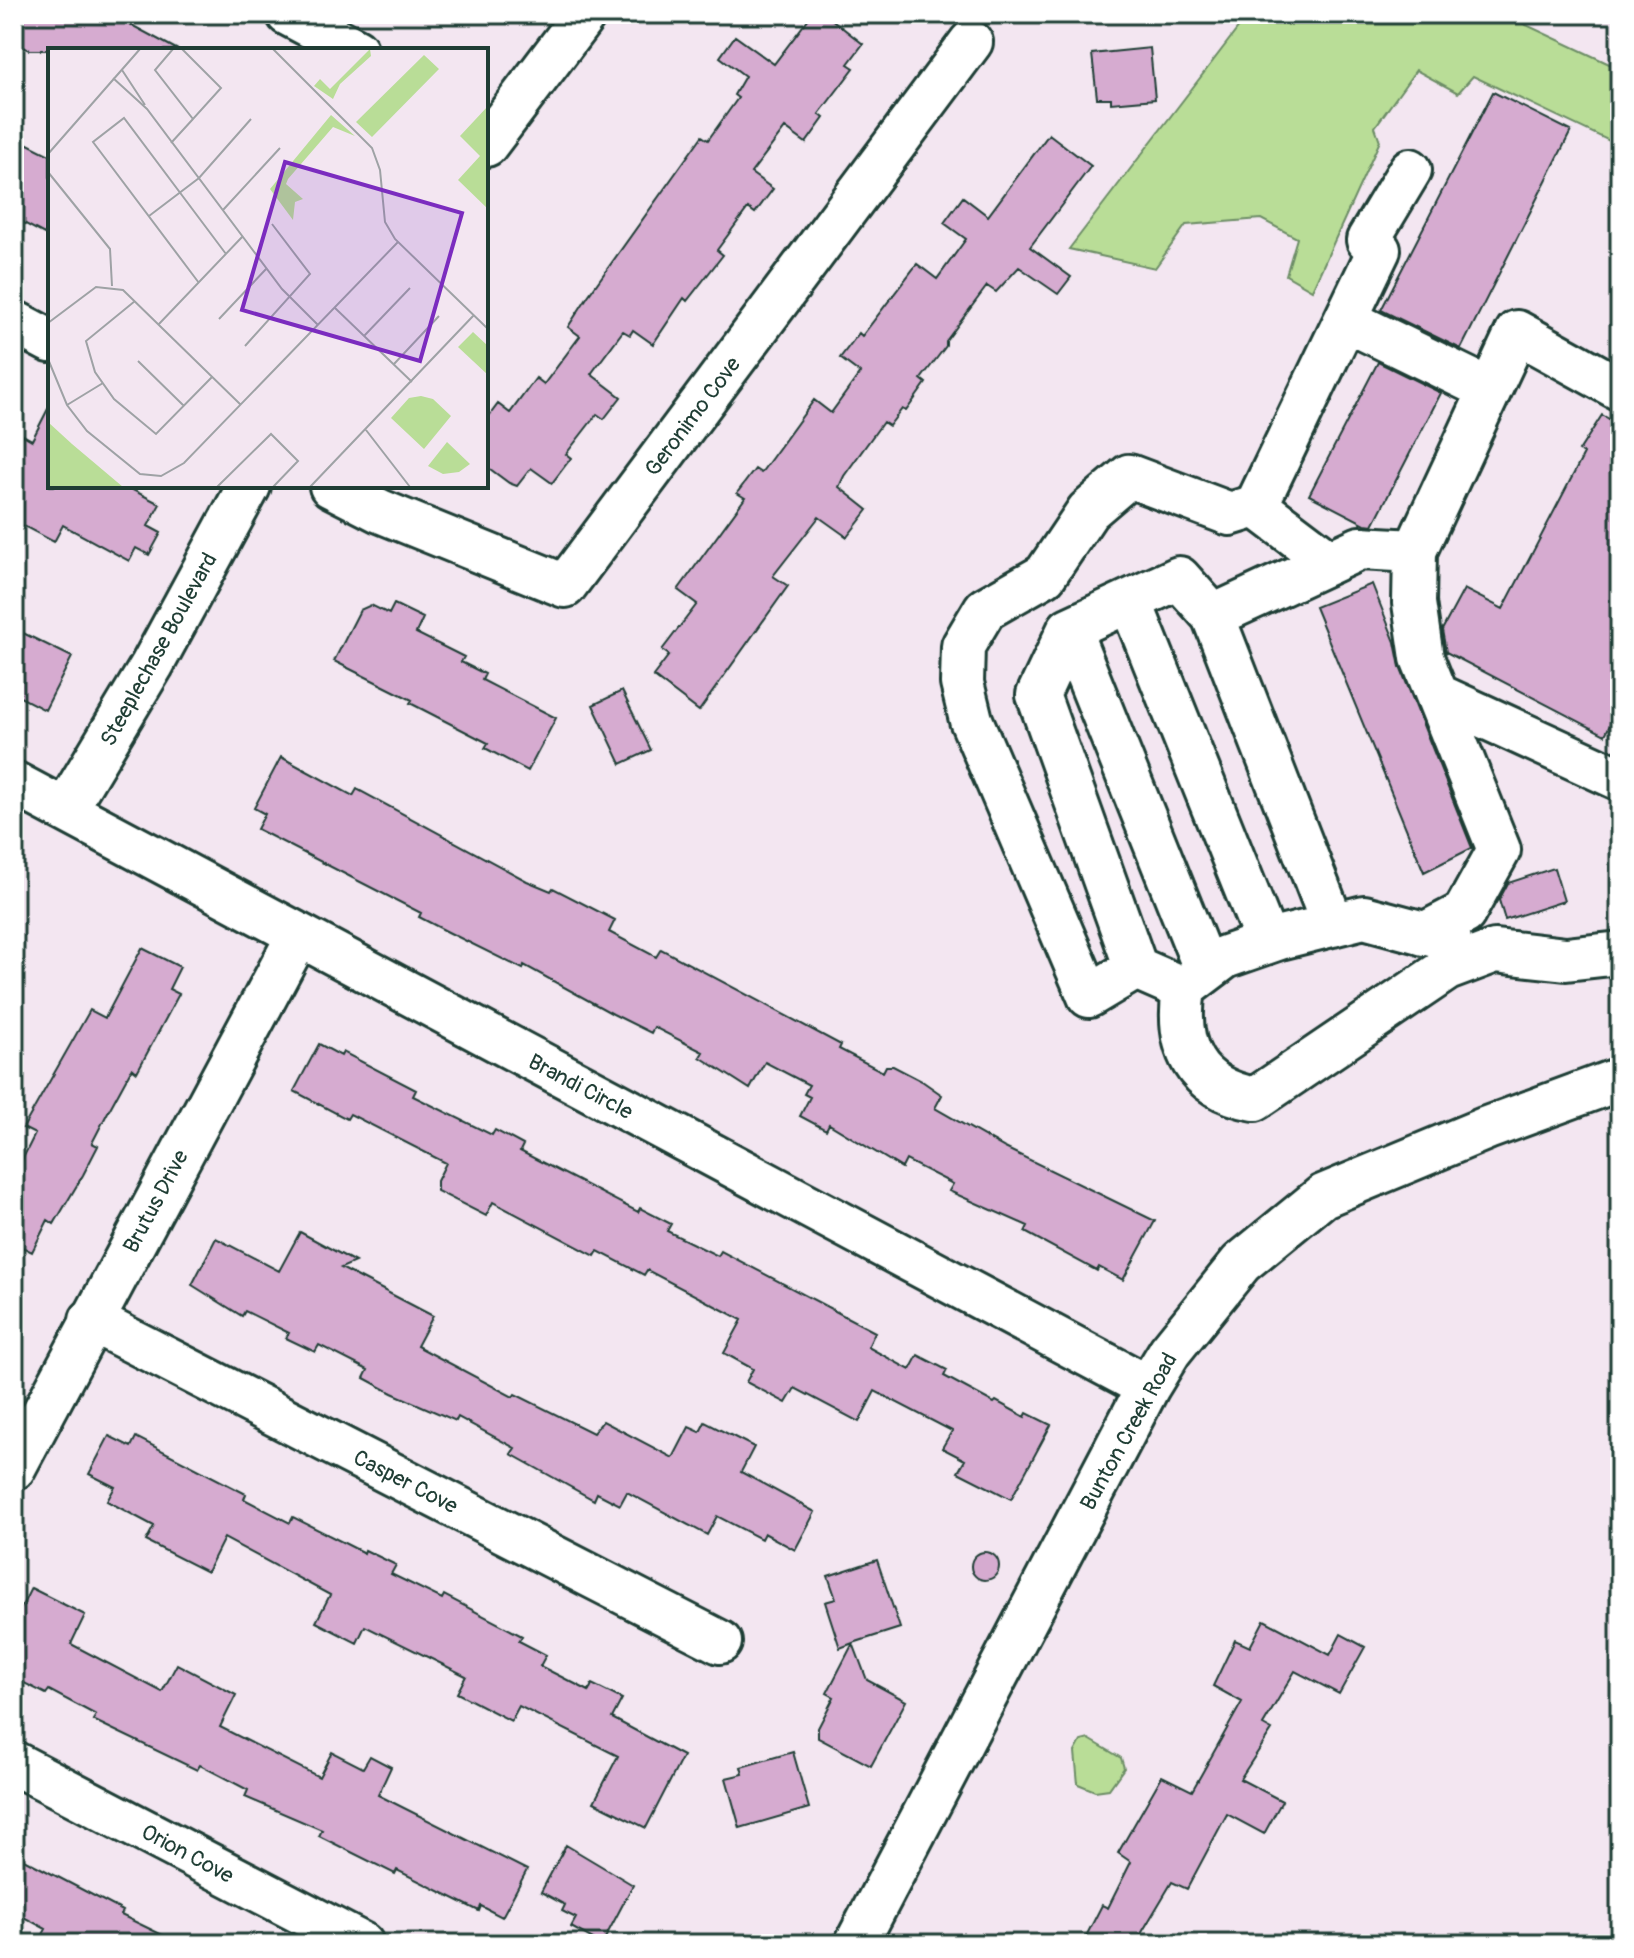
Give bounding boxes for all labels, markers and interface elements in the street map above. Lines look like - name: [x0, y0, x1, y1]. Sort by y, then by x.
- inset map: [48, 48, 488, 488]
- street label: Geronimo Cove: [639, 351, 747, 482]
- street label: Steeplechase Boulevard: [94, 548, 224, 751]
- street label: Brandi Circle: [523, 1048, 638, 1126]
- street label: Brutus Drive: [117, 1145, 195, 1258]
- street label: Bunton Creek Road: [1074, 1348, 1184, 1515]
- street label: Casper Cove: [349, 1444, 463, 1520]
- street label: Orion Cove: [137, 1818, 239, 1890]

